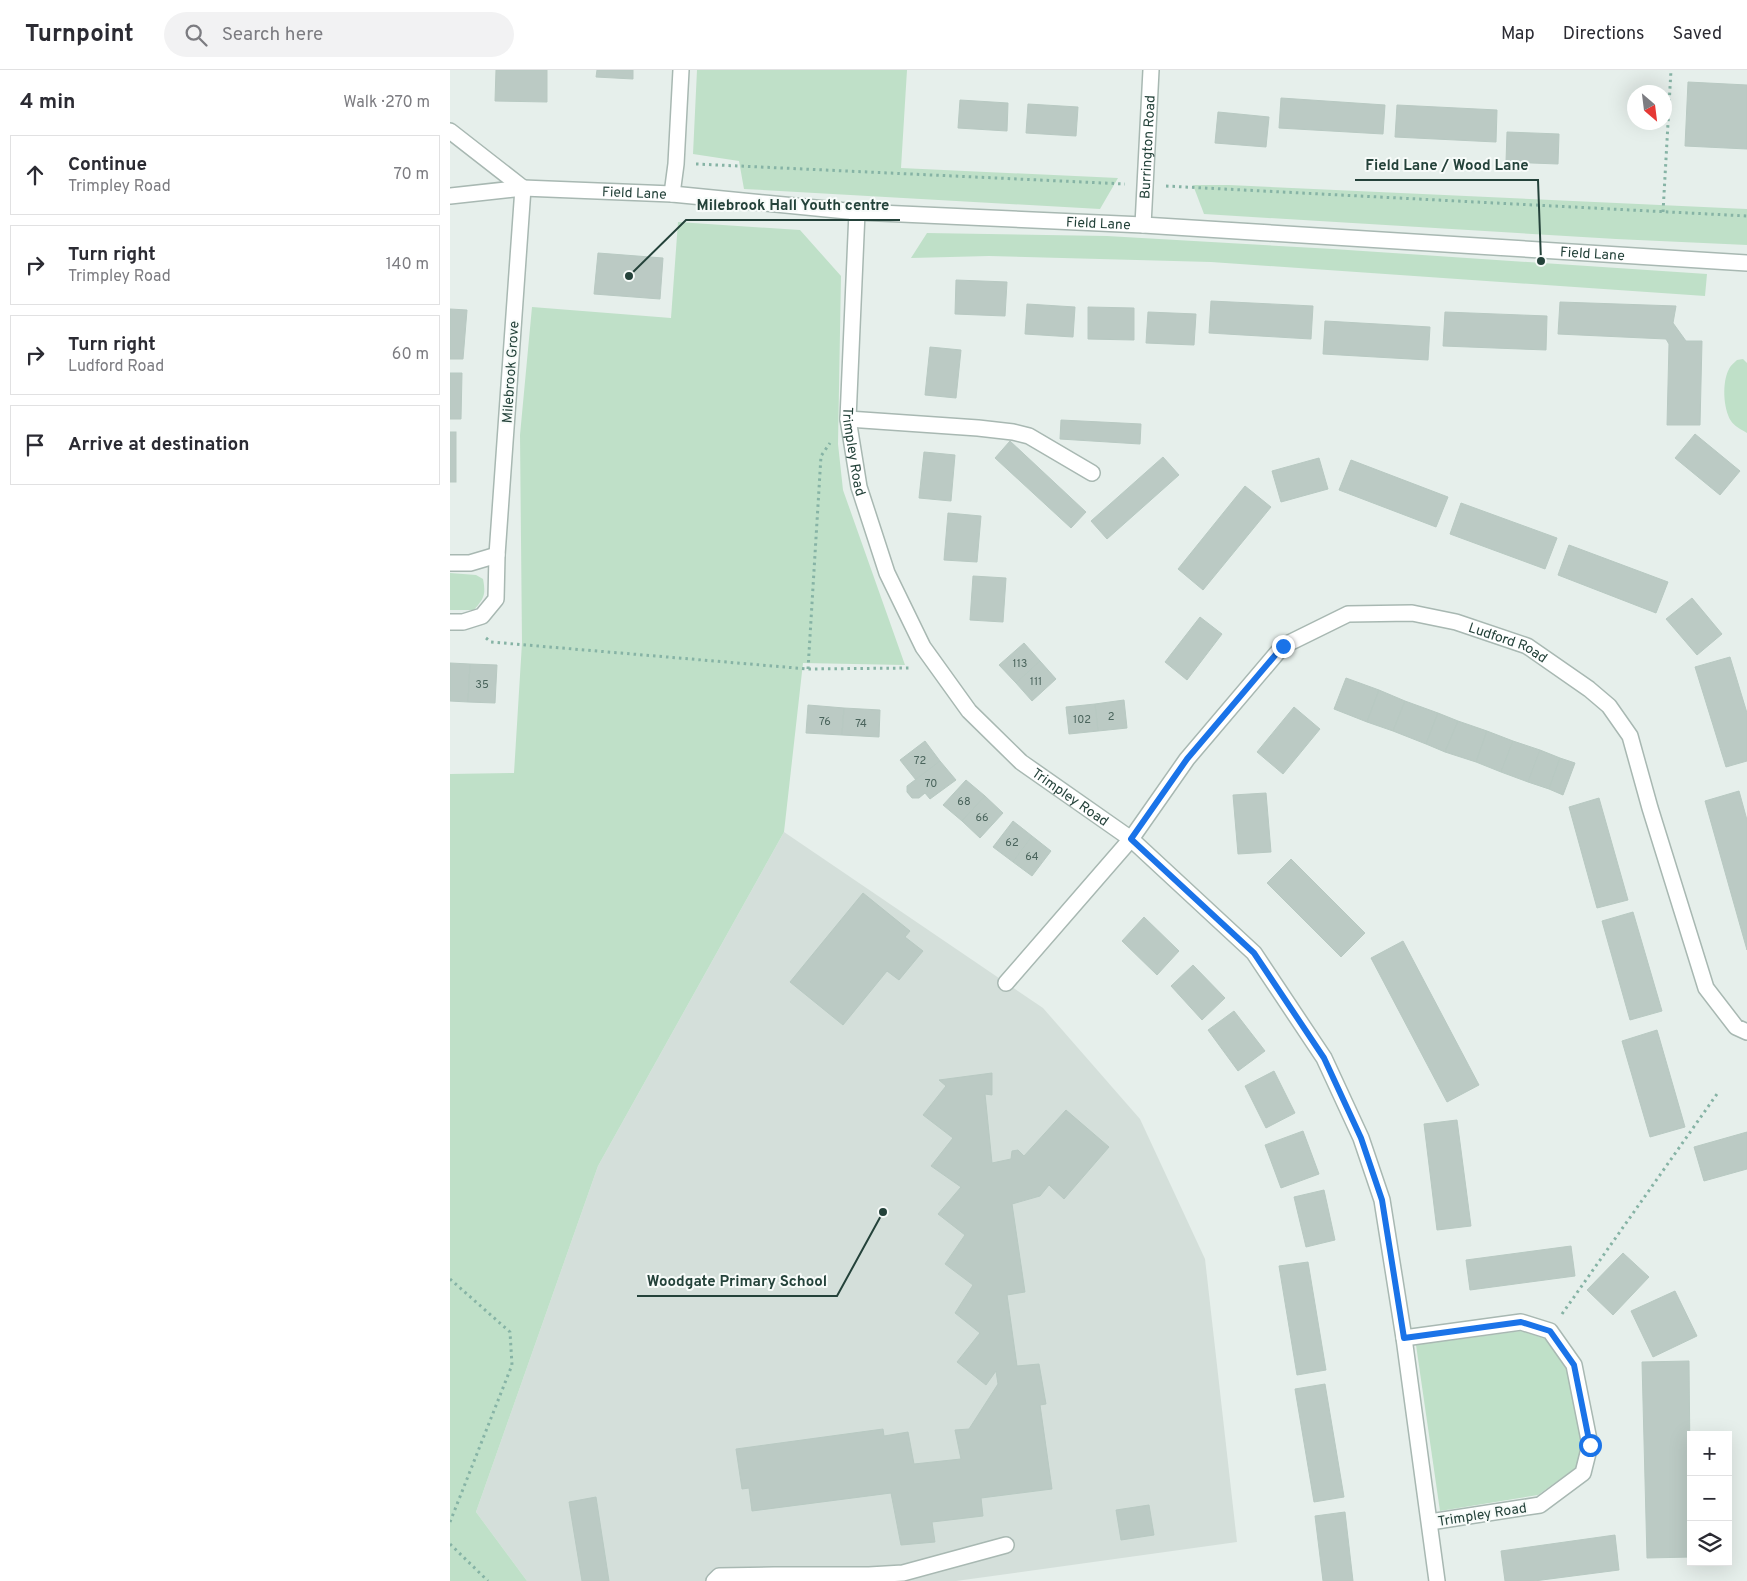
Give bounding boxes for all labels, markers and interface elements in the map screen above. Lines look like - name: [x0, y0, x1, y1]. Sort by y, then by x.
- search box: [164, 12, 514, 57]
- text: Turnpoint: [25, 20, 134, 50]
- icon: search: [182, 21, 210, 49]
- text: Search here: [222, 23, 323, 47]
- text: Map: [1501, 23, 1535, 46]
- text: Directions: [1563, 23, 1645, 46]
- text: Saved: [1673, 23, 1722, 46]
- north arrow: [1627, 85, 1672, 130]
- text: 4 min: [20, 89, 76, 116]
- text: Walk · 270 m: [343, 93, 430, 113]
- street label: Burrington Road: [1137, 95, 1160, 200]
- callout: Field Lane / Wood Lane: [1355, 150, 1538, 180]
- text: Continue: [68, 153, 147, 177]
- text: Field Lane / Wood Lane: [1365, 157, 1529, 176]
- icon: ahead: [21, 161, 49, 189]
- text: 70 m: [394, 165, 429, 185]
- text: Trimpley Road: [68, 177, 171, 197]
- street label: Field Lane: [602, 184, 667, 204]
- callout: Milebrook Hall Youth centre: [686, 190, 900, 220]
- text: Milebrook Hall Youth centre: [697, 197, 889, 216]
- street label: Field Lane: [1065, 215, 1131, 234]
- text: Turn right: [68, 243, 156, 267]
- street label: Field Lane: [1559, 244, 1625, 265]
- icon: right: [21, 251, 49, 279]
- text: 140 m: [386, 255, 429, 275]
- text: Trimpley Road: [68, 267, 171, 287]
- street label: Milebrook Grove: [499, 320, 524, 424]
- text: Turn right: [68, 333, 156, 357]
- icon: right: [21, 341, 49, 369]
- text: 60 m: [392, 345, 429, 365]
- text: Ludford Road: [68, 357, 164, 377]
- street label: Trimpley Road: [838, 406, 868, 499]
- icon: arrive: [21, 431, 49, 459]
- text: Arrive at destination: [68, 433, 249, 457]
- street label: Ludford Road: [1466, 620, 1550, 667]
- route end: [1272, 635, 1295, 658]
- house number: 113: [1013, 657, 1027, 671]
- house number: 111: [1030, 675, 1042, 689]
- house number: 35: [475, 678, 489, 692]
- house number: 2: [1108, 710, 1114, 724]
- house number: 102: [1073, 713, 1091, 727]
- house number: 76: [819, 715, 831, 729]
- house number: 74: [855, 717, 867, 731]
- house number: 72: [914, 754, 926, 768]
- street label: Trimpley Road: [1028, 765, 1111, 831]
- house number: 70: [925, 777, 937, 791]
- house number: 68: [957, 795, 971, 809]
- house number: 66: [975, 811, 989, 825]
- house number: 62: [1005, 836, 1019, 850]
- house number: 64: [1025, 850, 1039, 864]
- callout: Woodgate Primary School: [637, 1266, 837, 1296]
- text: Woodgate Primary School: [647, 1273, 827, 1292]
- map controls: [1687, 1431, 1732, 1566]
- button: +: [1687, 1431, 1732, 1476]
- route start: [1579, 1434, 1602, 1457]
- button: −: [1687, 1476, 1732, 1521]
- street label: Trimpley Road: [1437, 1500, 1528, 1531]
- button: layers: [1687, 1521, 1732, 1566]

